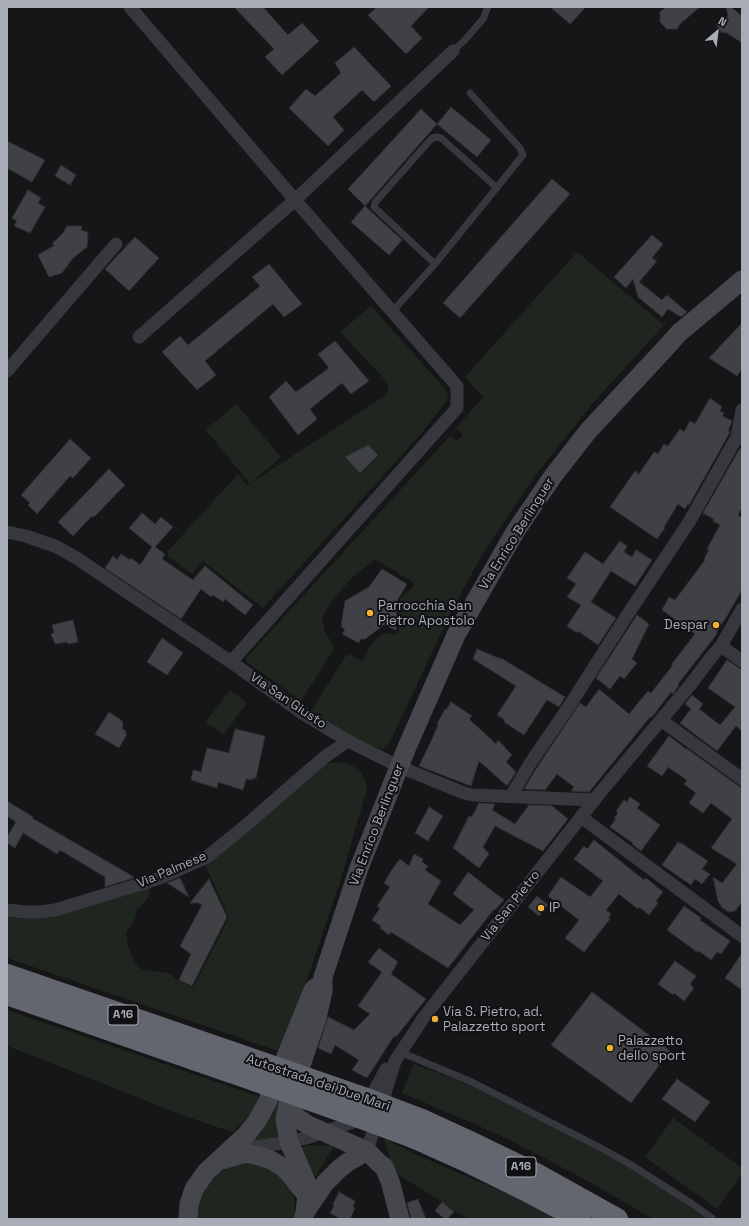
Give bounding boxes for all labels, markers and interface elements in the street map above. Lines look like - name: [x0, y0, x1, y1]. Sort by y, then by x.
- north arrow: [697, 12, 737, 52]
- text: N: [716, 13, 729, 29]
- street label: Via Enrico Berlinguer: [476, 475, 558, 593]
- place label: Parrocchia San Pietro Apostolo: [378, 598, 475, 629]
- marker: Parrocchia San Pietro Apostolo: [365, 608, 375, 618]
- place label: Despar: [664, 617, 708, 633]
- marker: Despar: [711, 620, 721, 630]
- street label: Via San Giusto: [247, 670, 329, 732]
- street label: Via Enrico Berlinguer: [347, 762, 407, 888]
- street label: Via Palmese: [135, 848, 209, 892]
- street label: Via San Pietro: [478, 867, 544, 945]
- place label: IP: [549, 900, 560, 916]
- marker: IP: [536, 903, 546, 913]
- place label: Via S. Pietro, ad. Palazzetto sport: [443, 1004, 545, 1035]
- road number: A16: [108, 1005, 138, 1025]
- marker: Via S. Pietro, ad. Palazzetto sport: [430, 1014, 440, 1024]
- place label: Palazzetto dello sport: [618, 1033, 686, 1064]
- marker: Palazzetto dello sport: [605, 1043, 615, 1053]
- street label: Autostrada dei Due Mari: [244, 1051, 392, 1115]
- road number: A16: [506, 1157, 536, 1177]

